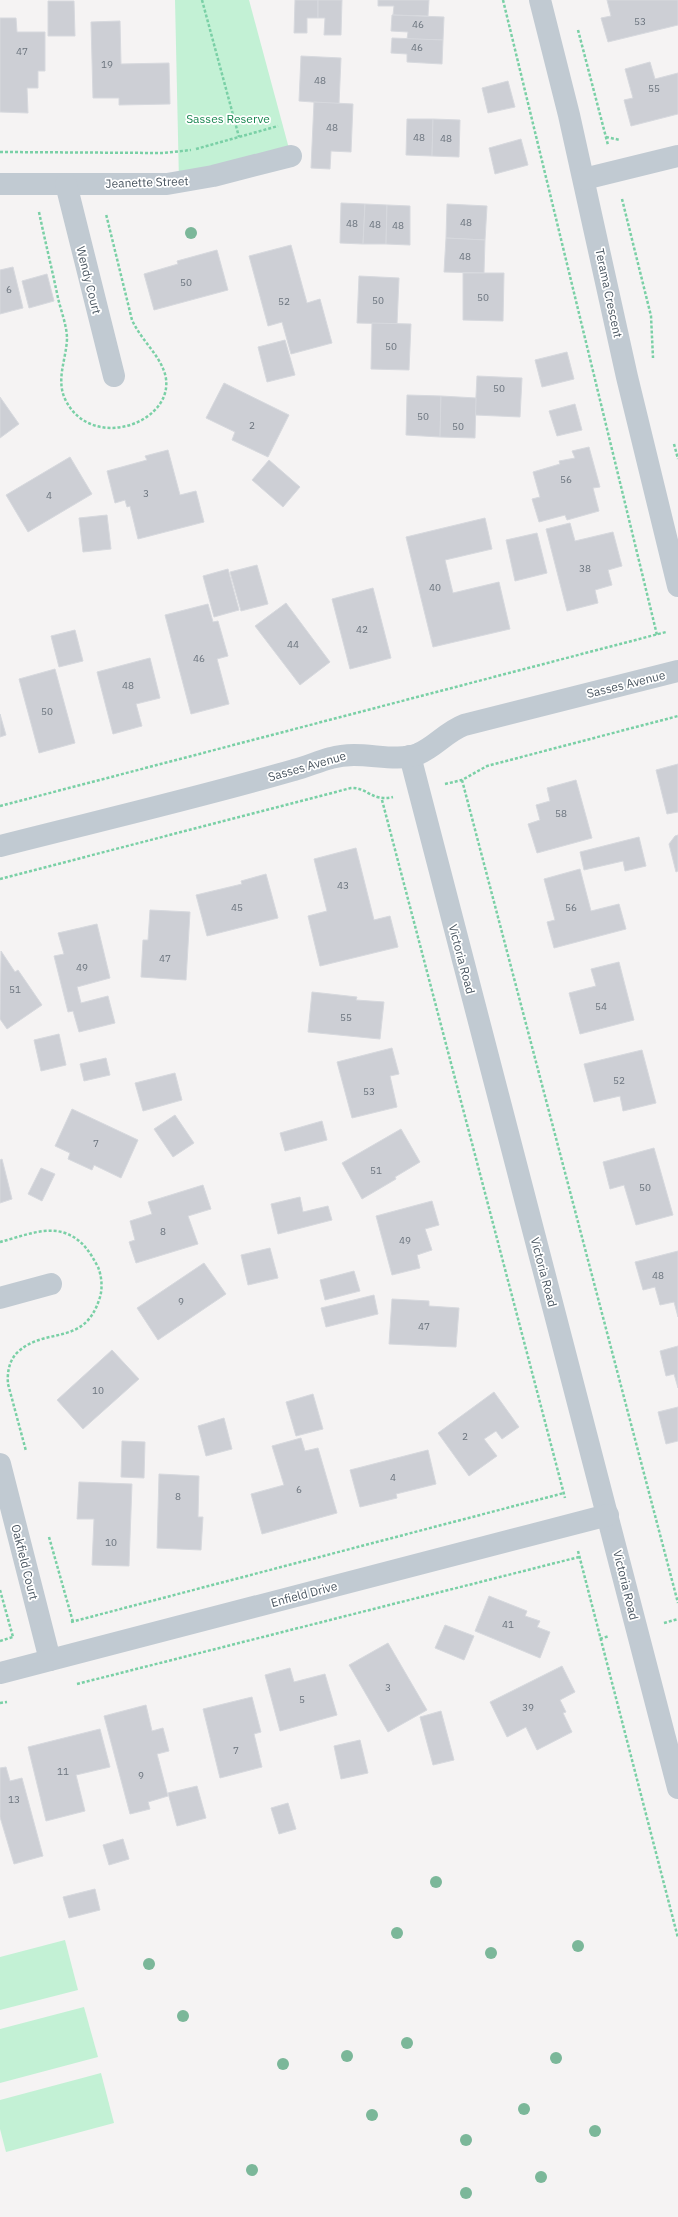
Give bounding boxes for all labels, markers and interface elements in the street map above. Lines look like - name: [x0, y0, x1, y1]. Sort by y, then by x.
- house number: 53: [634, 15, 646, 28]
- house number: 46: [412, 18, 424, 31]
- house number: 46: [411, 41, 423, 54]
- house number: 47: [16, 45, 28, 58]
- house number: 19: [101, 58, 113, 71]
- house number: 48: [314, 74, 326, 87]
- house number: 55: [648, 82, 660, 95]
- park label: Sasses Reserve: [186, 111, 270, 126]
- house number: 48: [326, 121, 338, 134]
- house number: 48: [413, 131, 425, 144]
- house number: 48: [440, 132, 452, 145]
- street label: Jeanette Street: [105, 173, 189, 191]
- house number: 48: [460, 216, 472, 229]
- house number: 48: [346, 217, 358, 230]
- house number: 48: [369, 218, 381, 231]
- house number: 48: [392, 219, 404, 232]
- street label: Wendy Court: [73, 245, 105, 315]
- street label: Terama Crescent: [592, 247, 626, 339]
- house number: 48: [459, 250, 471, 263]
- house number: 50: [180, 276, 192, 289]
- house number: 6: [6, 283, 12, 296]
- house number: 50: [477, 291, 489, 304]
- house number: 50: [372, 294, 384, 307]
- house number: 52: [278, 295, 290, 308]
- house number: 50: [385, 340, 397, 353]
- house number: 50: [493, 382, 505, 395]
- house number: 50: [417, 410, 429, 423]
- house number: 2: [249, 419, 255, 432]
- house number: 50: [452, 420, 464, 433]
- house number: 56: [560, 473, 572, 486]
- house number: 3: [143, 487, 149, 500]
- house number: 4: [46, 489, 52, 502]
- house number: 38: [579, 562, 591, 575]
- house number: 40: [429, 581, 441, 594]
- house number: 42: [356, 623, 368, 636]
- house number: 44: [287, 638, 299, 651]
- house number: 46: [193, 652, 205, 665]
- street label: Sasses Avenue: [585, 667, 667, 701]
- house number: 48: [122, 679, 134, 692]
- house number: 50: [41, 705, 53, 718]
- street label: Sasses Avenue: [266, 748, 348, 784]
- house number: 58: [555, 807, 567, 820]
- house number: 43: [337, 879, 349, 892]
- house number: 45: [231, 901, 243, 914]
- house number: 56: [565, 901, 577, 914]
- street label: Victoria Road: [446, 923, 478, 995]
- house number: 47: [159, 952, 171, 965]
- house number: 49: [76, 961, 88, 974]
- house number: 51: [9, 983, 21, 996]
- house number: 54: [595, 1000, 607, 1013]
- house number: 55: [340, 1011, 352, 1024]
- house number: 52: [613, 1074, 625, 1087]
- house number: 53: [363, 1085, 375, 1098]
- house number: 7: [93, 1137, 99, 1150]
- house number: 51: [370, 1164, 382, 1177]
- house number: 50: [639, 1181, 651, 1194]
- house number: 8: [160, 1225, 166, 1238]
- house number: 49: [399, 1234, 411, 1247]
- street label: Victoria Road: [528, 1236, 560, 1308]
- house number: 48: [652, 1269, 664, 1282]
- house number: 9: [178, 1295, 184, 1308]
- house number: 47: [418, 1320, 430, 1333]
- house number: 10: [92, 1384, 104, 1397]
- house number: 2: [462, 1430, 468, 1443]
- house number: 4: [390, 1471, 396, 1484]
- house number: 6: [296, 1483, 302, 1496]
- house number: 8: [175, 1490, 181, 1503]
- street label: Oakfield Court: [8, 1523, 42, 1601]
- house number: 10: [105, 1536, 117, 1549]
- street label: Victoria Road: [610, 1549, 642, 1621]
- street label: Enfield Drive: [269, 1578, 339, 1610]
- house number: 41: [502, 1618, 514, 1631]
- house number: 3: [385, 1681, 391, 1694]
- house number: 5: [299, 1693, 305, 1706]
- house number: 39: [522, 1701, 534, 1714]
- house number: 7: [233, 1744, 239, 1757]
- house number: 11: [57, 1765, 69, 1778]
- house number: 9: [138, 1769, 144, 1782]
- house number: 13: [8, 1793, 20, 1806]

